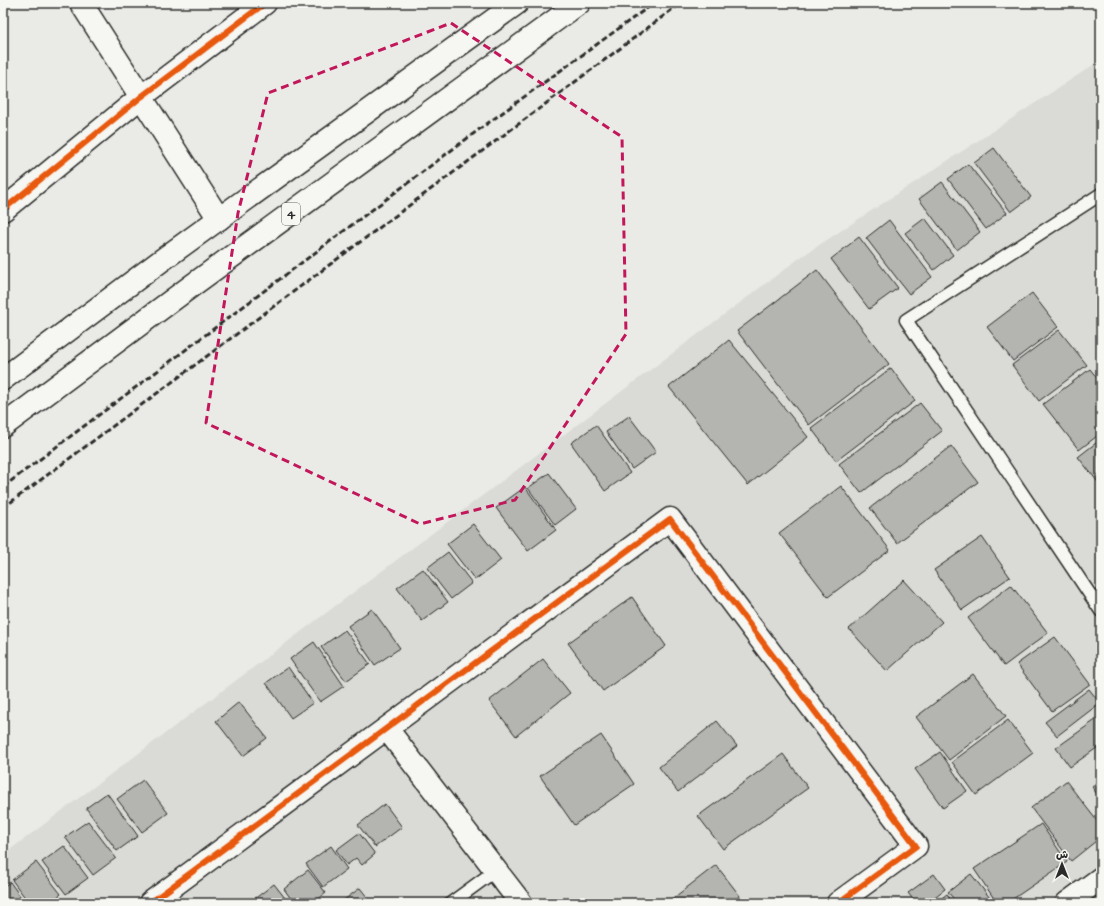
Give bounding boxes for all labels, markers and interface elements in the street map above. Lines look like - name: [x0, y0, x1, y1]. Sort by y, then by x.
- road number: 4: [282, 203, 300, 225]
- north arrow: [1042, 844, 1082, 884]
- text: ش: [1056, 847, 1068, 862]

